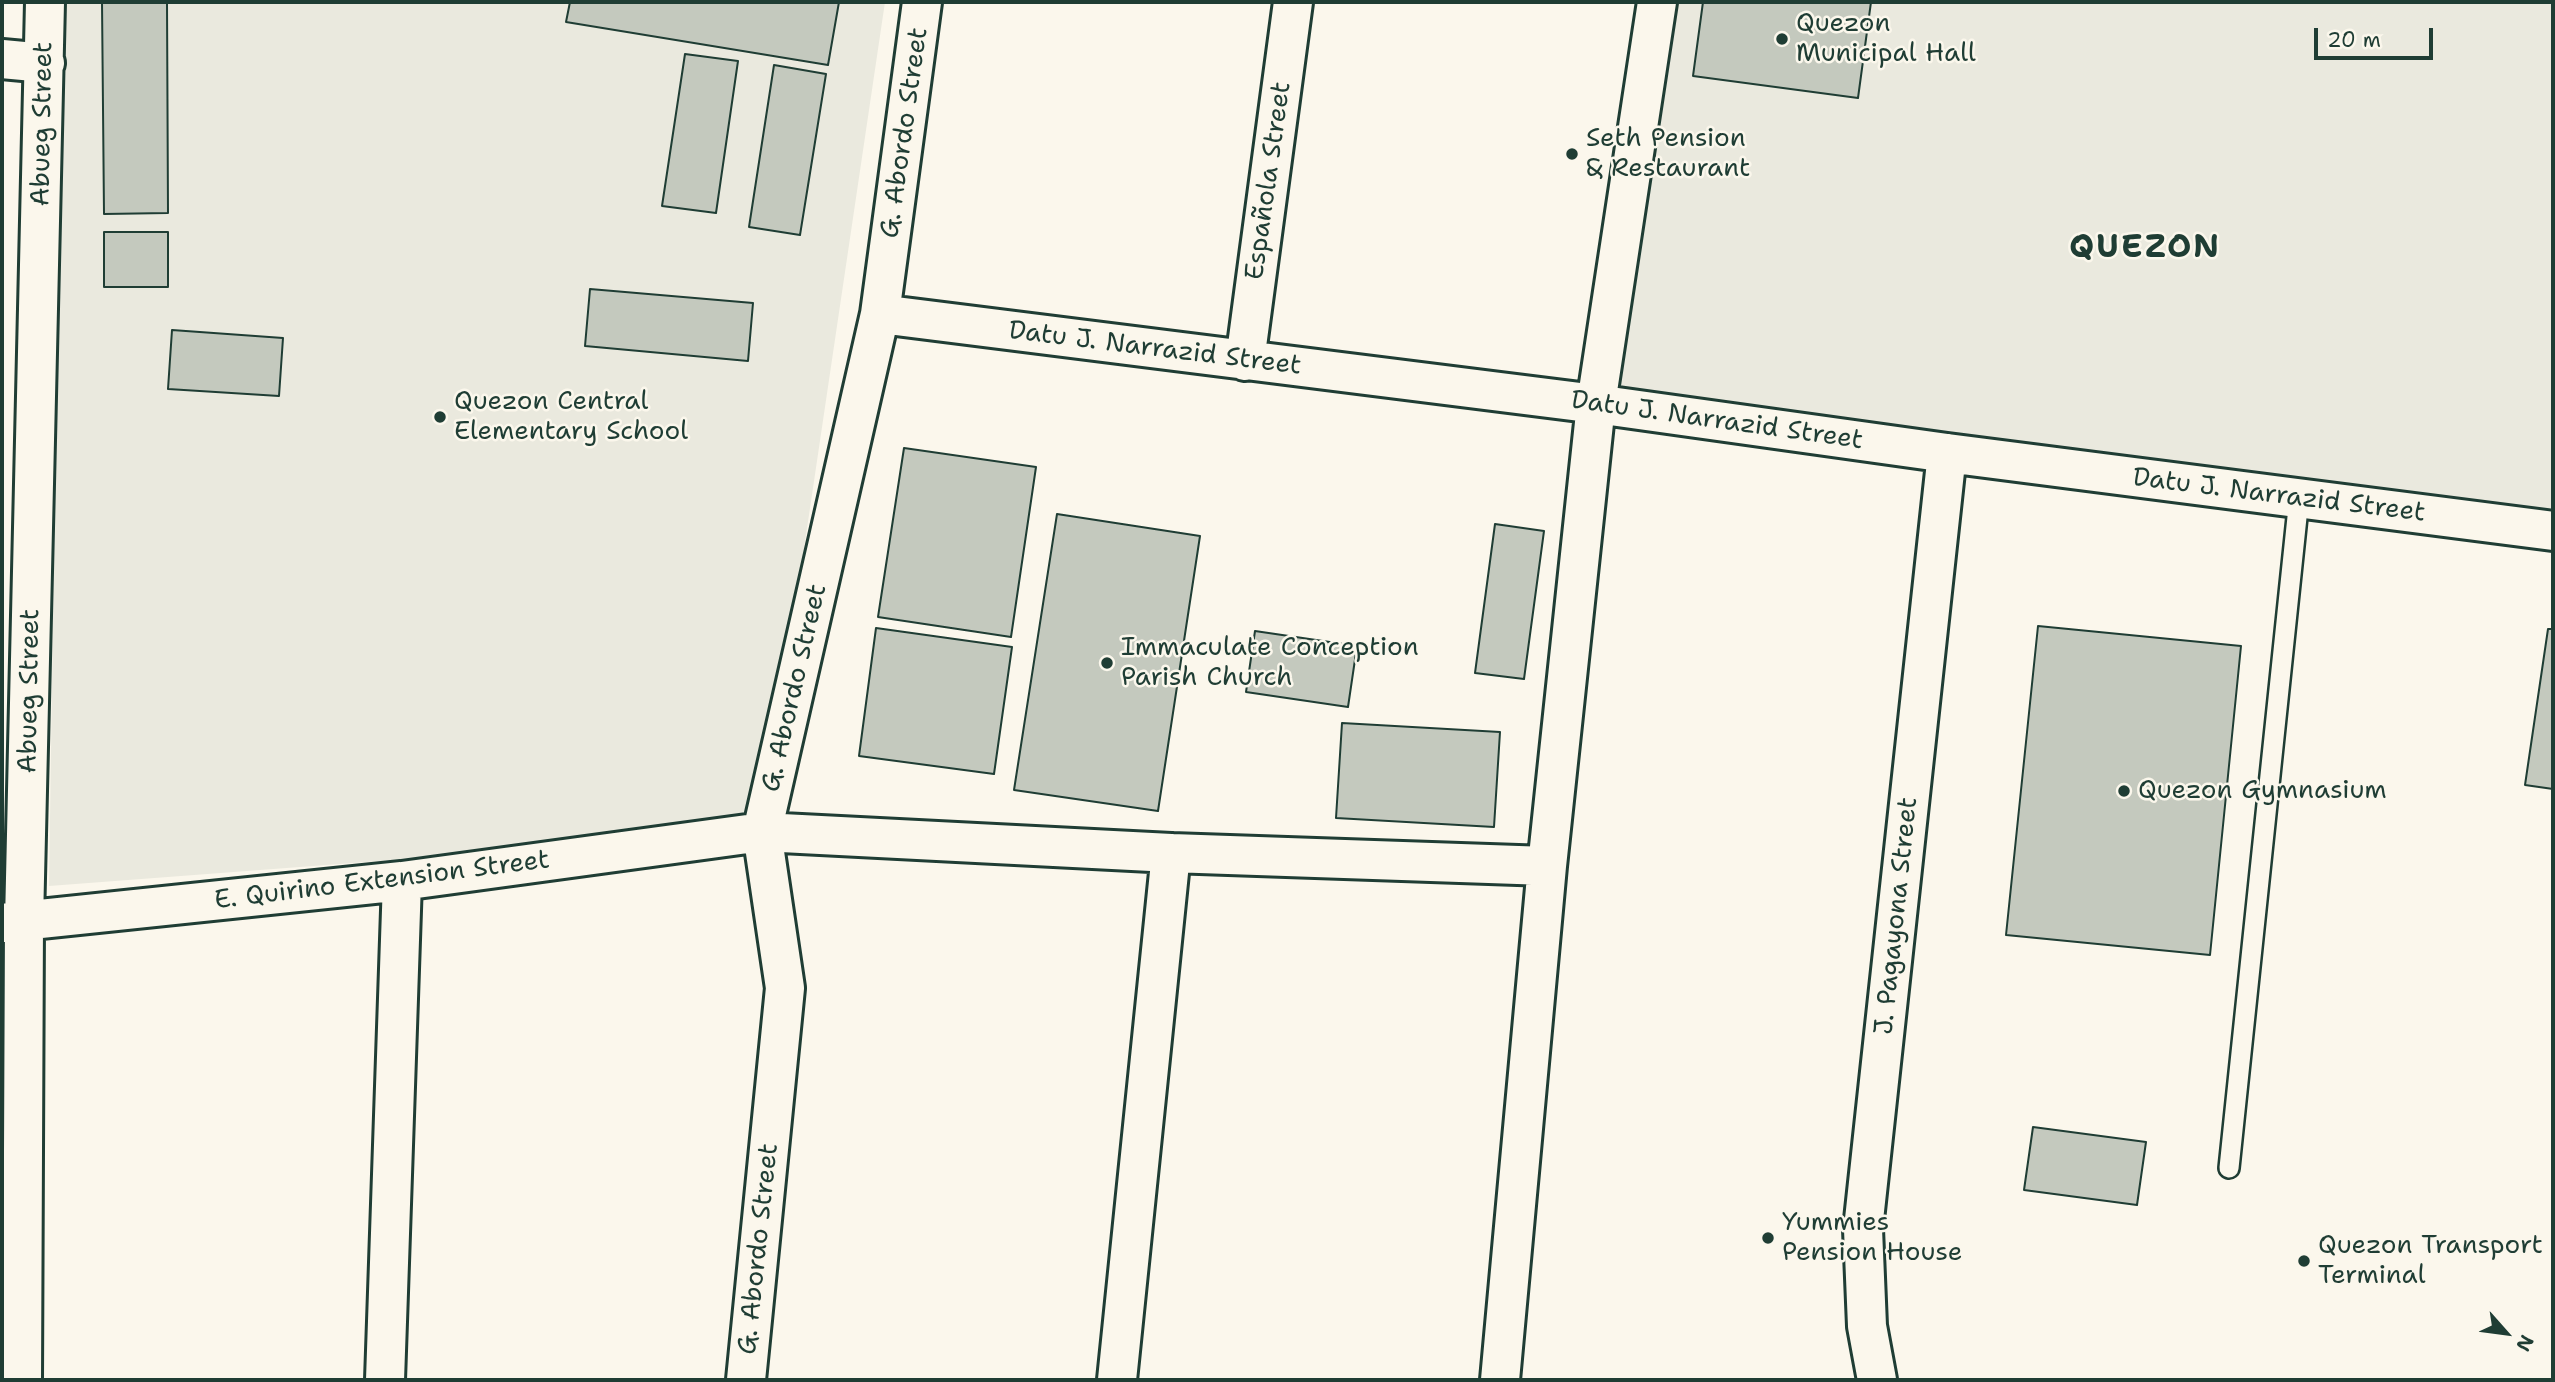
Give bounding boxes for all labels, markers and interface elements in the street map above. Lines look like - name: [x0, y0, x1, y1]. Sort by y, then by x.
- place label: Quezon Municipal Hall: [1796, 8, 1976, 70]
- scale bar: [2317, 14, 2436, 58]
- street label: G. Abordo Street: [875, 26, 935, 240]
- text: 20 m: [2327, 26, 2381, 54]
- marker: Quezon Municipal Hall: [1774, 31, 1790, 47]
- street label: Abueg Street: [26, 41, 60, 207]
- street label: Española Street: [1240, 80, 1298, 282]
- place label: Seth Pension & Restaurant: [1586, 123, 1750, 184]
- marker: Seth Pension & Restaurant: [1564, 146, 1580, 162]
- district label: QUEZON: [2070, 228, 2220, 268]
- street label: Datu J. Narrazid Street: [1007, 316, 1303, 382]
- street label: Datu J. Narrazid Street: [1569, 385, 1865, 457]
- place label: Quezon Central Elementary School: [454, 386, 688, 448]
- marker: Quezon Central Elementary School: [432, 409, 448, 425]
- street label: Datu J. Narrazid Street: [2131, 463, 2427, 529]
- street label: G. Abordo Street: [756, 581, 834, 795]
- street label: Abueg Street: [13, 608, 47, 774]
- place label: Immaculate Conception Parish Church: [1121, 632, 1419, 694]
- marker: Immaculate Conception Parish Church: [1099, 655, 1115, 671]
- place label: Quezon Gymnasium: [2138, 775, 2387, 807]
- marker: Quezon Gymnasium: [2116, 783, 2132, 799]
- street label: J. Pagayona Street: [1869, 796, 1925, 1036]
- street label: E. Quirino Extension Street: [213, 845, 551, 917]
- street label: G. Abordo Street: [732, 1142, 786, 1356]
- place label: Yummies Pension House: [1782, 1207, 1962, 1268]
- marker: Yummies Pension House: [1760, 1230, 1776, 1246]
- place label: Quezon Transport Terminal: [2318, 1230, 2543, 1292]
- marker: Quezon Transport Terminal: [2296, 1253, 2312, 1269]
- north arrow: [2471, 1298, 2541, 1368]
- text: N: [2510, 1331, 2540, 1356]

